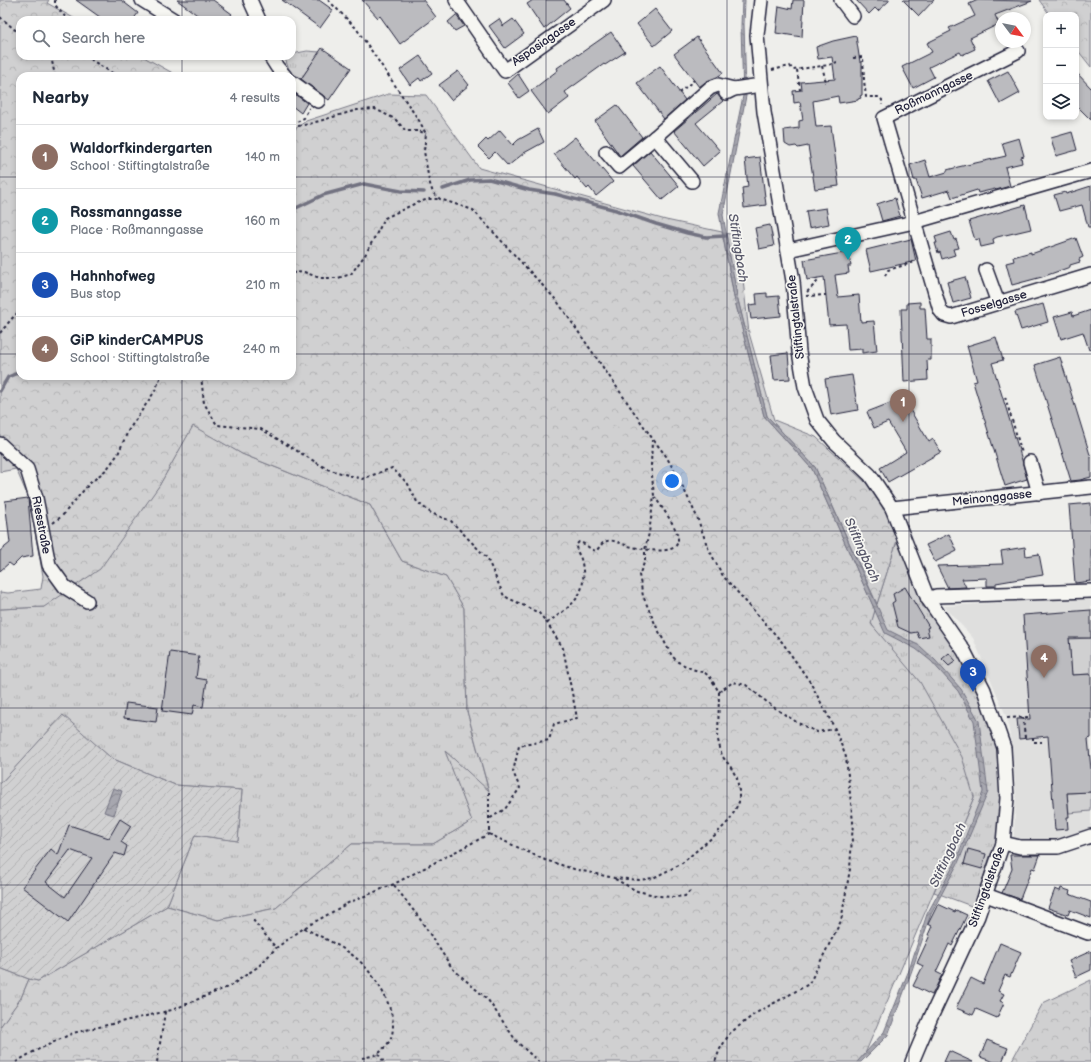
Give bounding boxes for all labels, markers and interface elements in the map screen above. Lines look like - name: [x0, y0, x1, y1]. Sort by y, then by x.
- north arrow: [995, 12, 1031, 48]
- map controls: [1043, 12, 1079, 120]
- button: +: [1043, 12, 1079, 48]
- street label: Aspasiagasse: [509, 14, 579, 70]
- search box: [16, 16, 296, 60]
- icon: search: [30, 27, 52, 49]
- text: Search here: [62, 29, 145, 48]
- button: −: [1043, 48, 1079, 84]
- street label: Roßmanngasse: [892, 68, 976, 118]
- button: layers: [1043, 84, 1079, 120]
- text: Nearby: [32, 88, 89, 108]
- text: 4 results: [230, 90, 280, 106]
- text: Waldorfkindergarten: [70, 139, 212, 158]
- text: 1: [42, 149, 48, 165]
- text: 140 m: [245, 149, 280, 165]
- text: School · Stiftingtalstraße: [70, 158, 210, 174]
- text: Rossmanngasse: [70, 203, 182, 222]
- water label: Stiftingbach: [725, 212, 751, 284]
- text: 2: [41, 213, 49, 229]
- text: 160 m: [245, 213, 280, 229]
- text: Place · Roßmanngasse: [70, 222, 204, 238]
- pin: 2: [835, 227, 861, 260]
- text: Hahnhofweg: [70, 267, 155, 286]
- street label: Stiftingtalstraße: [784, 274, 808, 360]
- text: 3: [41, 277, 49, 293]
- text: 210 m: [246, 277, 280, 293]
- text: Bus stop: [70, 286, 121, 302]
- street label: Fosselgasse: [959, 287, 1029, 321]
- text: GiP kinderCAMPUS: [70, 331, 203, 350]
- text: 4: [41, 341, 49, 357]
- text: 240 m: [243, 341, 280, 357]
- text: School · Stiftingtalstraße: [70, 350, 210, 366]
- pin: 1: [890, 389, 916, 422]
- your location: [662, 471, 682, 491]
- street label: Meinonggasse: [951, 486, 1033, 510]
- street label: Riesstraße: [28, 495, 54, 555]
- water label: Stiftingbach: [841, 515, 883, 585]
- pin: 4: [1031, 645, 1057, 678]
- pin: 3: [960, 659, 986, 692]
- water label: Stiftingbach: [926, 820, 970, 890]
- street label: Stiftingtalstraße: [965, 845, 1009, 929]

